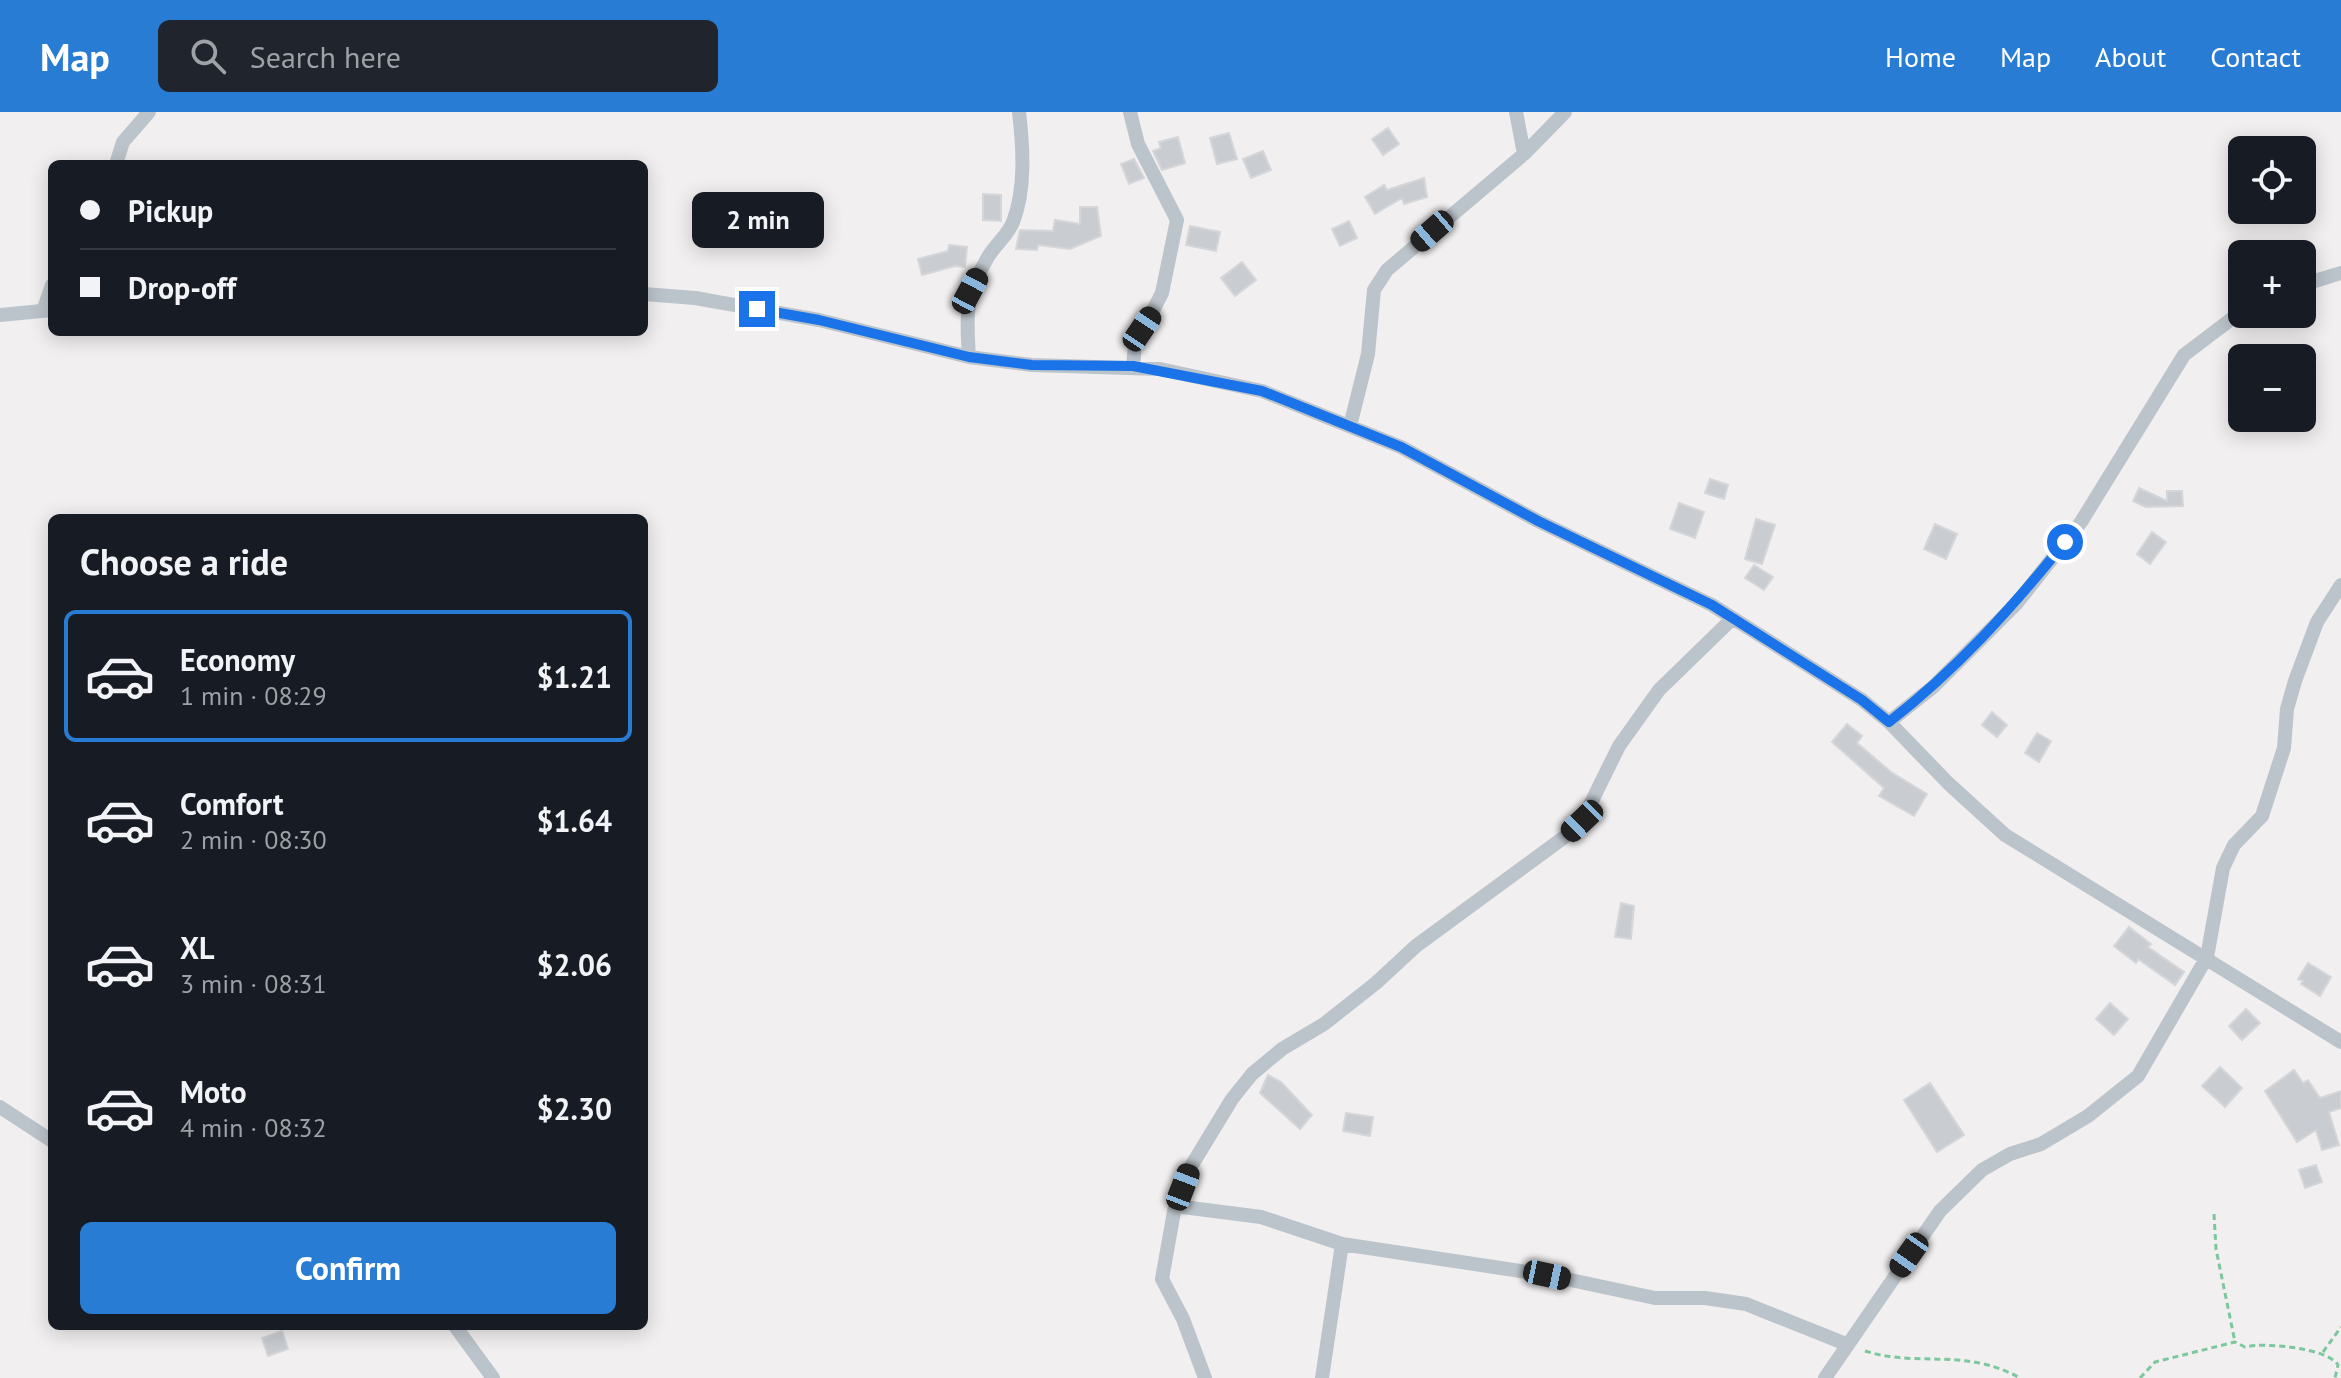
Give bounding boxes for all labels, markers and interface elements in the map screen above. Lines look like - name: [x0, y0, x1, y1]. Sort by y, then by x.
- search box: [158, 20, 718, 92]
- text: Map: [40, 32, 110, 81]
- icon: search: [186, 34, 230, 78]
- text: Search here: [250, 37, 401, 76]
- text: Home: [1885, 38, 1956, 75]
- text: Map: [2000, 38, 2051, 75]
- text: About: [2095, 38, 2166, 75]
- text: Contact: [2210, 38, 2301, 75]
- map controls: [2228, 136, 2316, 432]
- button: locate: [2228, 136, 2316, 224]
- text: Pickup: [128, 191, 213, 230]
- callout: 2 min: [691, 193, 823, 249]
- text: 2 min: [726, 203, 790, 236]
- car: [1406, 206, 1458, 256]
- button: +: [2228, 240, 2316, 328]
- car: [948, 264, 992, 318]
- text: Drop-off: [128, 268, 236, 307]
- route end: [739, 291, 775, 327]
- car: [1119, 302, 1165, 356]
- button: −: [2228, 344, 2316, 432]
- route start: [2047, 524, 2083, 560]
- text: Choose a ride: [80, 538, 288, 585]
- icon: car: [84, 640, 156, 712]
- text: Economy: [180, 640, 295, 679]
- text: $1.21: [537, 657, 612, 696]
- text: 1 min · 08:29: [180, 679, 327, 712]
- icon: car: [84, 784, 156, 856]
- text: Comfort: [180, 784, 283, 823]
- car: [1556, 796, 1608, 846]
- text: $1.64: [537, 801, 612, 840]
- text: 2 min · 08:30: [180, 823, 327, 856]
- icon: car: [84, 928, 156, 1000]
- text: XL: [180, 928, 214, 967]
- text: $2.06: [537, 945, 612, 984]
- text: 3 min · 08:31: [180, 967, 327, 1000]
- icon: car: [84, 1072, 156, 1144]
- text: Moto: [180, 1072, 247, 1111]
- text: $2.30: [537, 1089, 612, 1128]
- text: 4 min · 08:32: [180, 1111, 327, 1144]
- car: [1163, 1160, 1203, 1214]
- button: Confirm: [80, 1222, 616, 1314]
- car: [1885, 1228, 1933, 1282]
- car: [1521, 1258, 1573, 1292]

